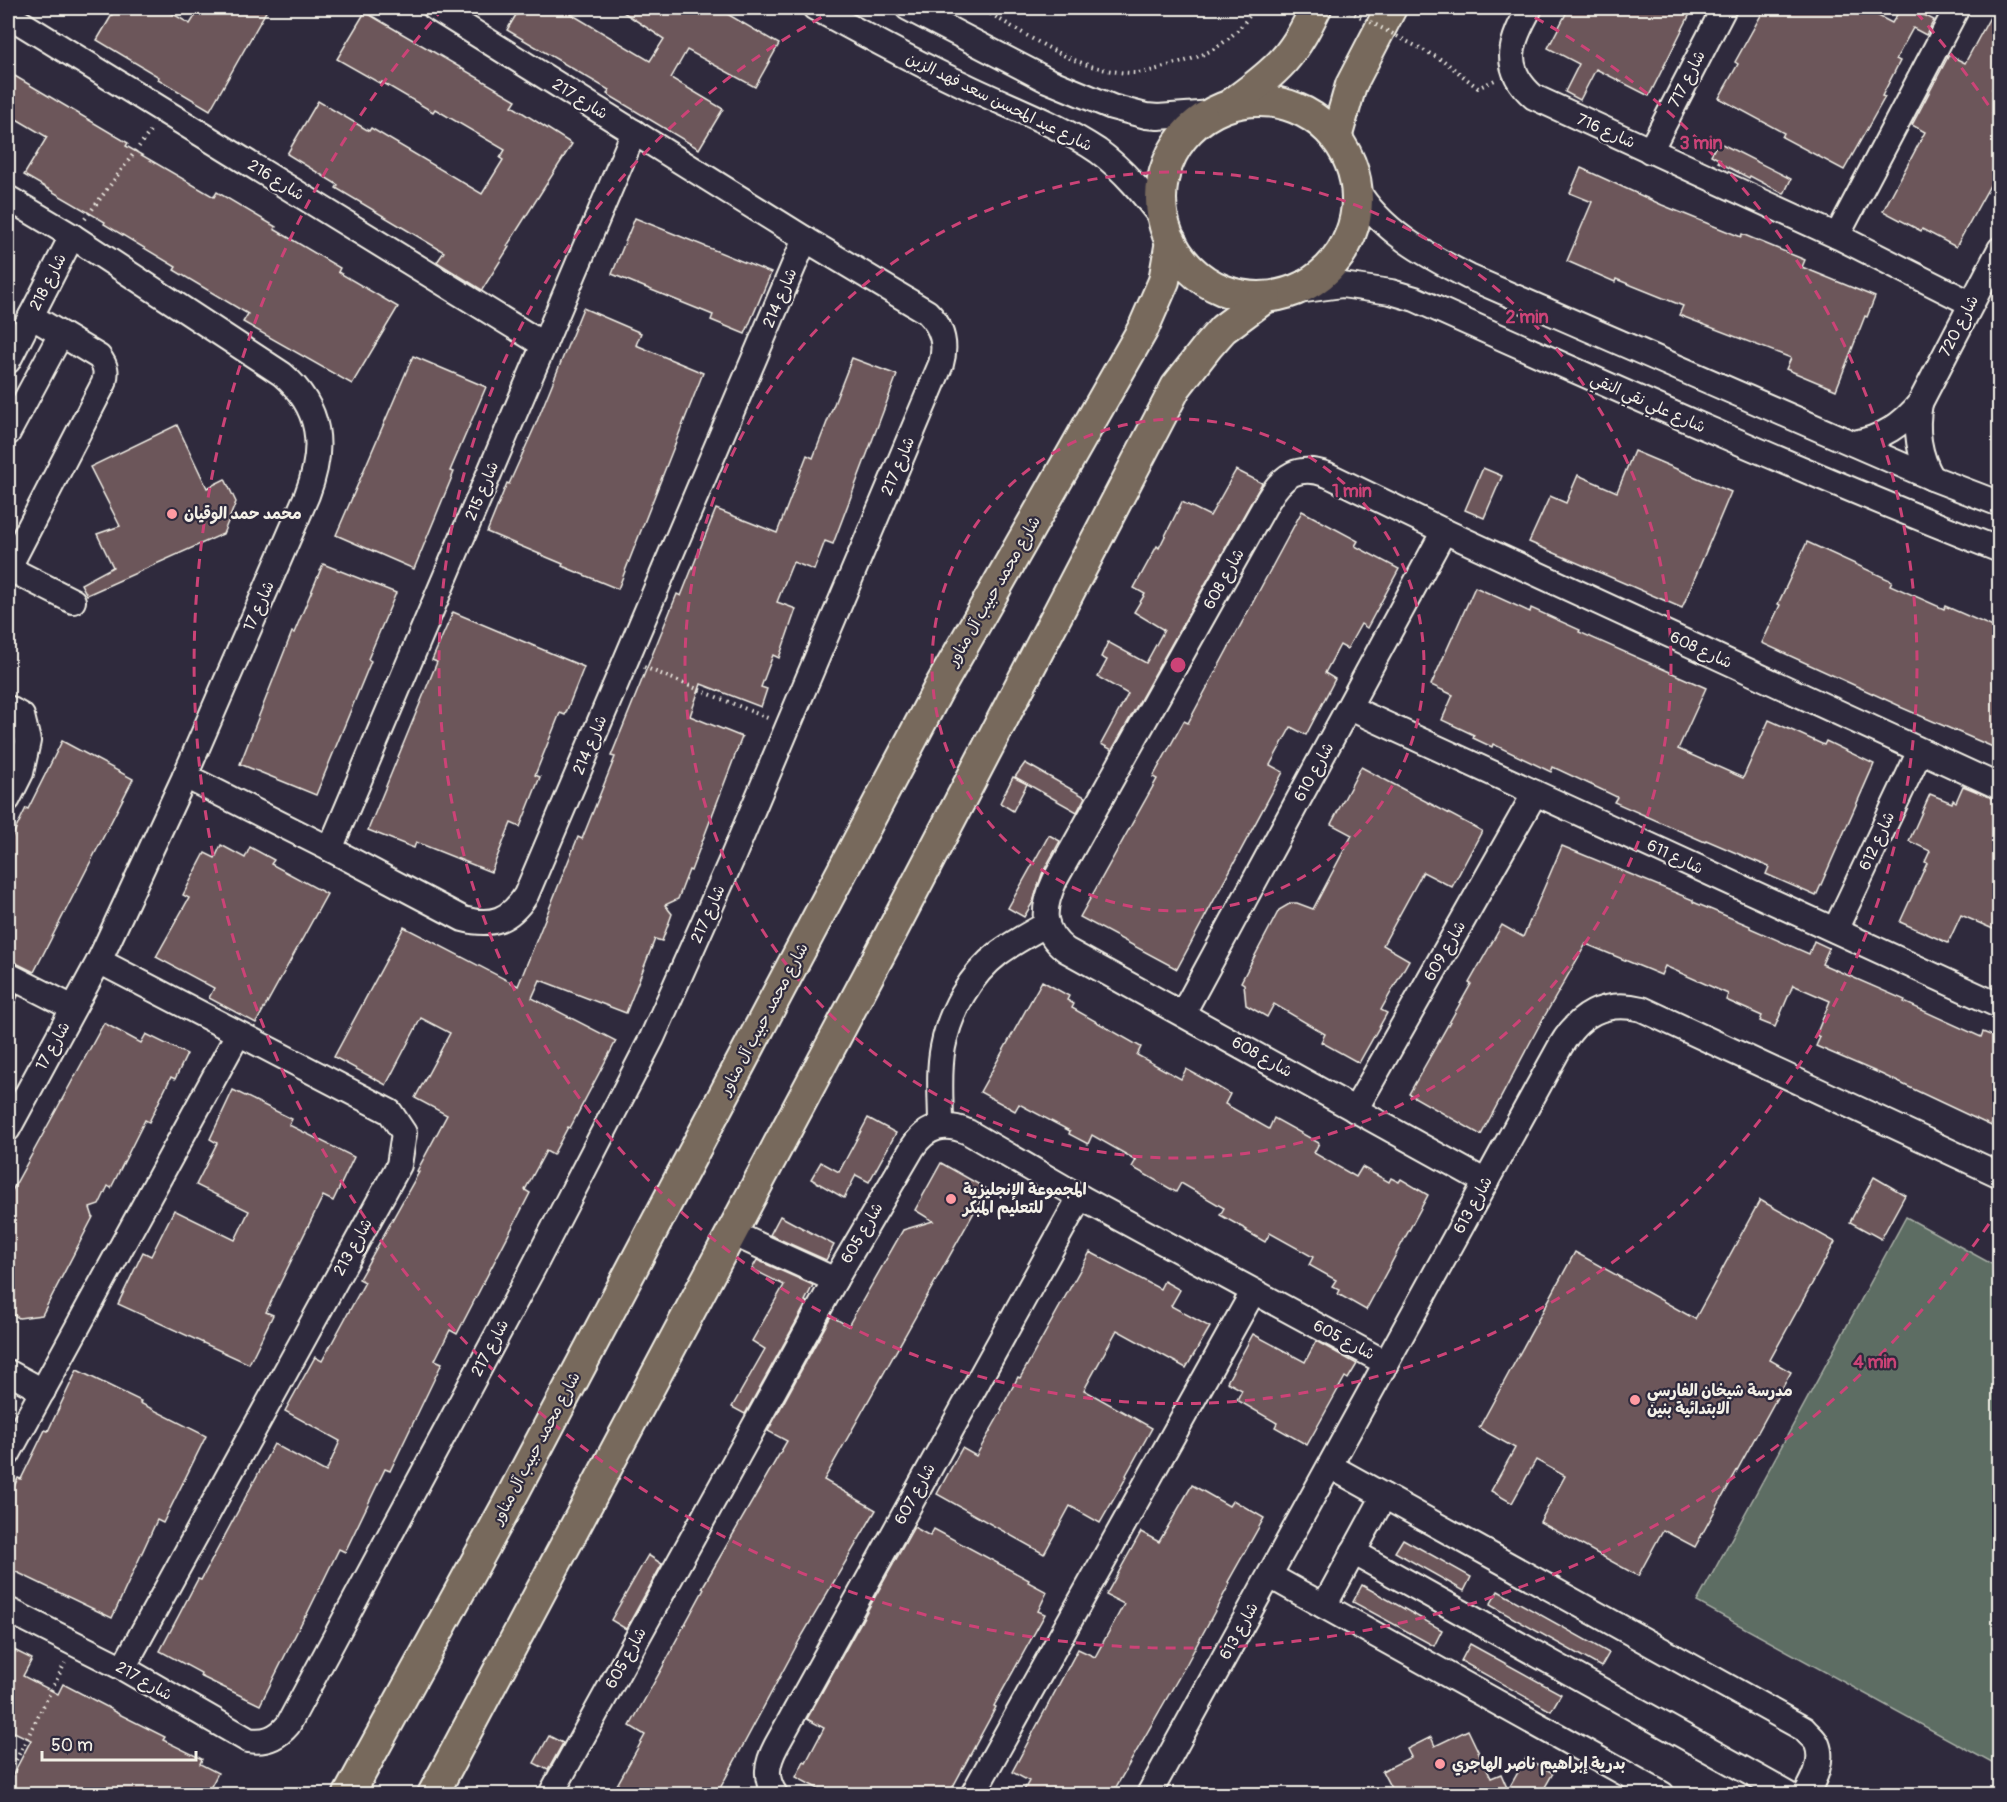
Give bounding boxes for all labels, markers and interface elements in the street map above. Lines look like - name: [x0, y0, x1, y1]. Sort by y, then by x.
- street label: شارع 717: [1664, 47, 1711, 111]
- street label: شارع عبد المحسن سعد فهد الزبن: [902, 48, 1095, 157]
- street label: شارع 217: [548, 74, 611, 125]
- street label: شارع 716: [1573, 109, 1638, 154]
- text: 3 min: [1679, 132, 1723, 155]
- street label: شارع 216: [244, 155, 308, 206]
- street label: شارع 218: [25, 250, 72, 314]
- street label: شارع 214: [759, 265, 802, 331]
- street label: شارع 720: [1935, 292, 1984, 361]
- text: 2 min: [1505, 306, 1549, 329]
- street label: شارع علي نقي النقي: [1586, 369, 1709, 441]
- street label: شارع 217: [877, 434, 920, 499]
- street label: شارع 215: [461, 459, 504, 524]
- text: 1 min: [1332, 480, 1372, 503]
- place label: محمد حمد الوقيان: [184, 504, 302, 525]
- marker: محمد حمد الوقيان: [165, 507, 179, 521]
- street label: شارع محمد حبيب آل مناور: [942, 513, 1046, 672]
- street label: شارع 608: [1199, 545, 1250, 613]
- street label: شارع 17: [239, 578, 280, 635]
- street label: شارع 608: [1666, 627, 1735, 674]
- centre of rings: [1168, 655, 1188, 675]
- street label: شارع 214: [569, 712, 612, 778]
- street label: شارع 610: [1290, 739, 1339, 806]
- street label: شارع 612: [1855, 808, 1900, 874]
- street label: شارع 611: [1643, 835, 1706, 880]
- street label: شارع 217: [686, 882, 731, 947]
- street label: شارع 609: [1420, 917, 1471, 985]
- street label: شارع محمد حبيب آل مناور: [714, 939, 814, 1101]
- street label: شارع 17: [31, 1018, 75, 1074]
- street label: شارع 608: [1228, 1032, 1296, 1083]
- street label: شارع 613: [1449, 1173, 1498, 1238]
- place label: المجموعة الإنجليزية للتعليم المبكر: [961, 1180, 1087, 1220]
- marker: المجموعة الإنجليزية للتعليم المبكر: [944, 1192, 958, 1206]
- street label: شارع 605: [837, 1199, 888, 1268]
- street label: شارع 213: [329, 1215, 378, 1280]
- street label: شارع 605: [1309, 1315, 1378, 1365]
- street label: شارع 217: [467, 1316, 514, 1380]
- text: 4 min: [1853, 1351, 1897, 1374]
- street label: شارع محمد حبيب آل مناور: [486, 1368, 586, 1530]
- place label: مدرسة شيخان الفارسي الابتدائية بنين: [1647, 1381, 1793, 1419]
- marker: مدرسة شيخان الفارسي الابتدائية بنين: [1628, 1393, 1642, 1407]
- street label: شارع 607: [890, 1460, 941, 1529]
- street label: شارع 613: [1215, 1599, 1264, 1664]
- street label: شارع 605: [601, 1624, 652, 1693]
- street label: شارع 217: [112, 1657, 176, 1706]
- scale bar: [42, 1724, 196, 1762]
- text: 50 m: [51, 1734, 93, 1757]
- place label: بدرية إبراهيم ناصر الهاجري: [1452, 1754, 1625, 1776]
- marker: بدرية إبراهيم ناصر الهاجري: [1433, 1757, 1447, 1771]

